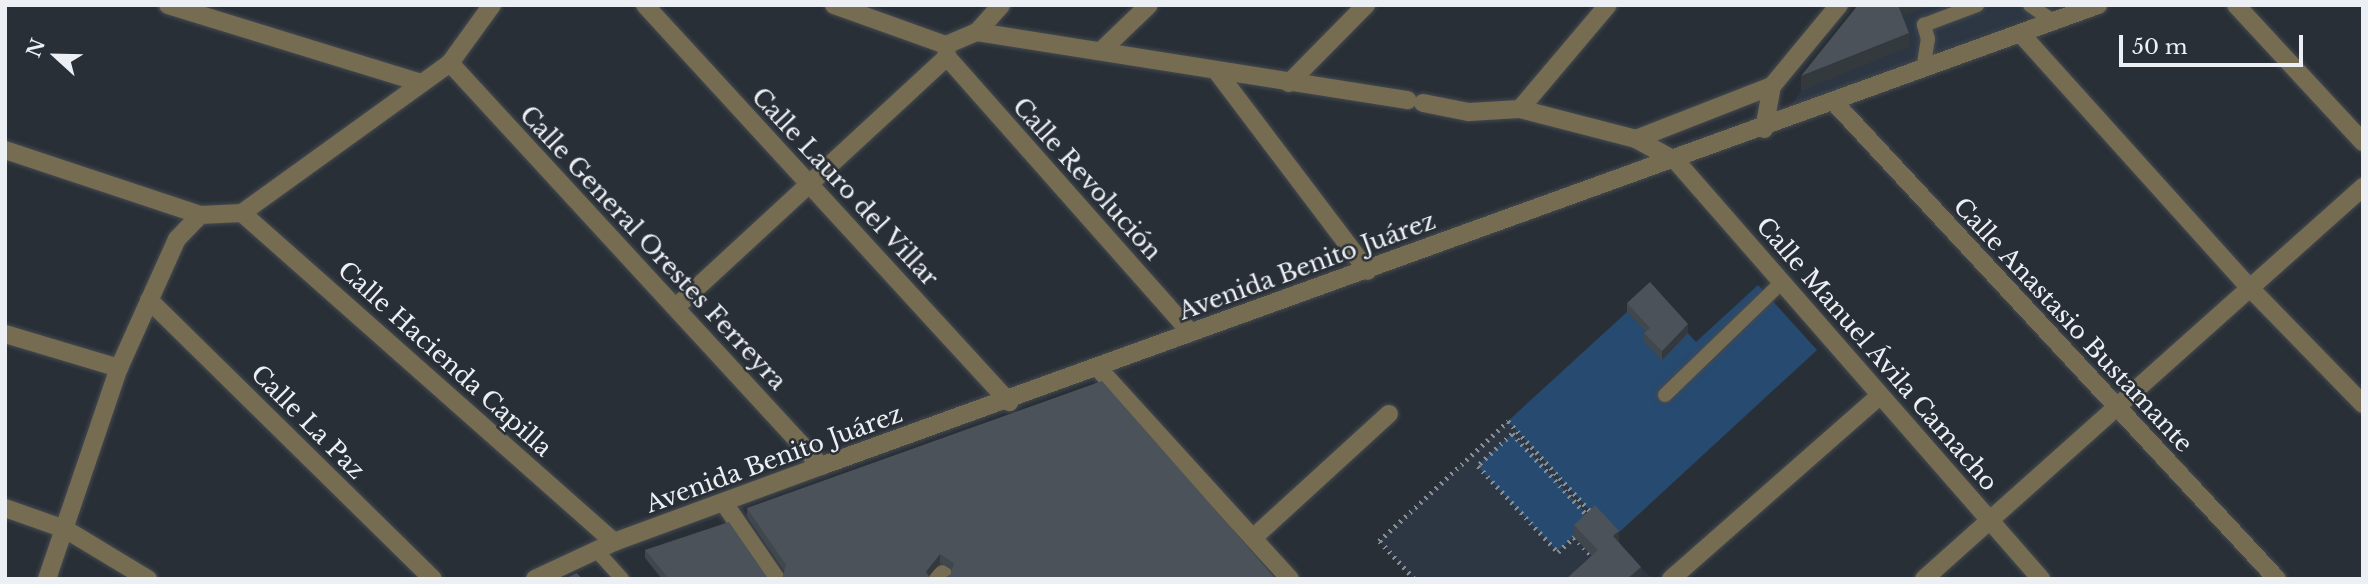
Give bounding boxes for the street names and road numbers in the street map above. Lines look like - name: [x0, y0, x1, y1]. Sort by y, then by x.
- street label: Calle Lauro del Villar: [745, 82, 945, 292]
- street label: Calle Revolución: [1007, 92, 1167, 266]
- street label: Calle General Orestes Ferreyra: [514, 100, 792, 396]
- street label: Calle Anastasio Bustamante: [1947, 192, 2199, 458]
- street label: Avenida Benito Juárez: [1175, 206, 1439, 326]
- street label: Calle Manuel Ávila Camacho: [1750, 211, 2004, 497]
- street label: Calle Hacienda Capilla: [332, 255, 558, 463]
- street label: Calle La Paz: [245, 359, 371, 485]
- street label: Avenida Benito Juárez: [642, 399, 906, 519]

